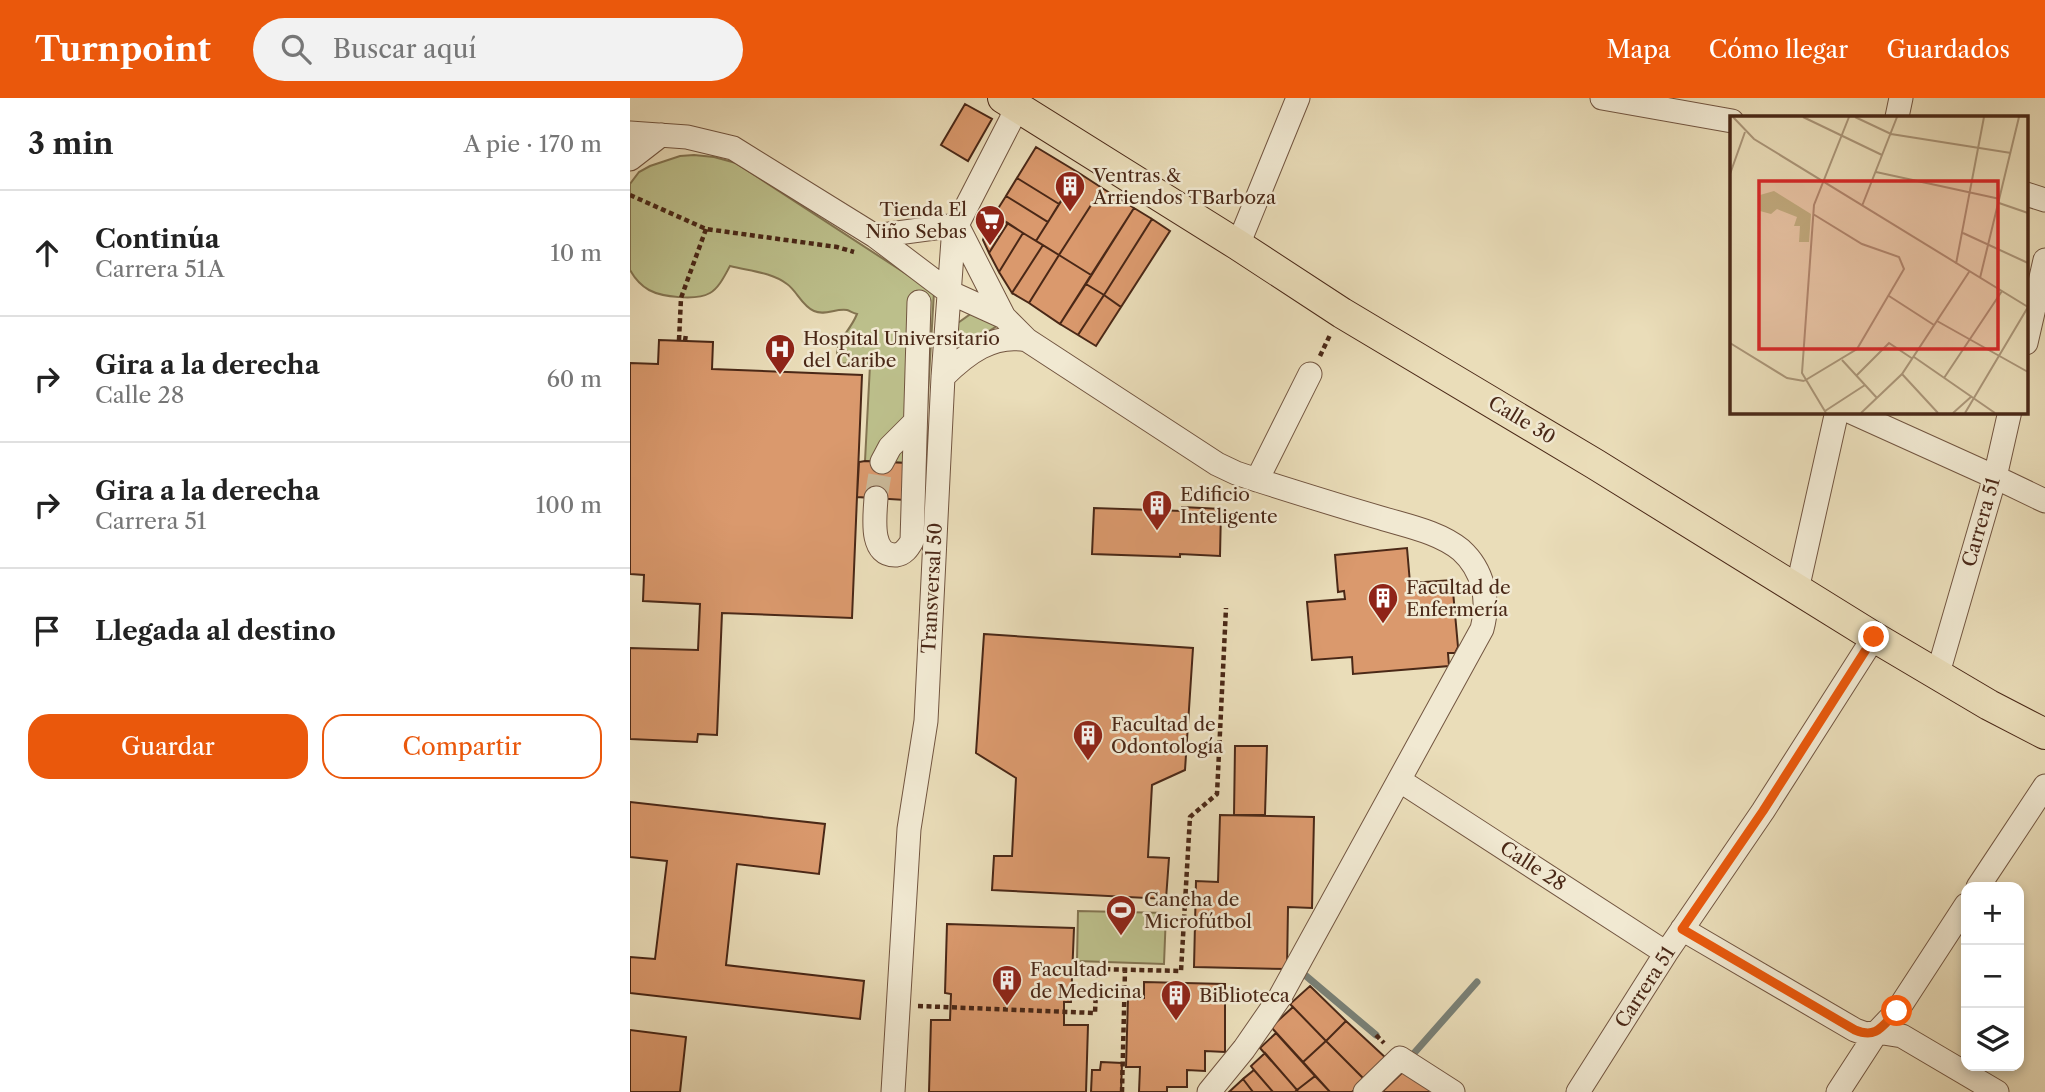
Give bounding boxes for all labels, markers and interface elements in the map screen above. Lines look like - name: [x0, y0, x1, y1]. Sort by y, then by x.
- search box: [253, 18, 743, 81]
- text: Turnpoint: [35, 29, 211, 70]
- icon: search: [277, 30, 315, 68]
- text: Buscar aquí: [333, 33, 476, 65]
- text: Mapa: [1606, 35, 1671, 64]
- text: Cómo llegar: [1709, 35, 1848, 64]
- text: Guardados: [1886, 35, 2010, 64]
- inset map: [1730, 116, 2028, 413]
- text: 3 min: [28, 125, 114, 162]
- text: A pie · 170 m: [464, 130, 602, 158]
- place label: Ventras & Arriendos TBarboza: [1092, 164, 1276, 209]
- building icon: Ventras & Arriendos TBarboza: [1053, 169, 1087, 213]
- place label: Tienda El Niño Sebas: [865, 198, 967, 243]
- supermarket icon: Tienda El Niño Sebas: [973, 203, 1007, 247]
- text: Continúa: [95, 223, 220, 255]
- icon: ahead: [28, 234, 66, 272]
- text: 10 m: [550, 239, 602, 267]
- text: Carrera 51A: [95, 255, 225, 283]
- place label: Hospital Universitario del Caribe: [803, 327, 1000, 372]
- hospital icon: Hospital Universitario del Caribe: [763, 332, 797, 376]
- text: Gira a la derecha: [95, 349, 320, 381]
- icon: right: [28, 360, 66, 398]
- text: 60 m: [546, 365, 602, 393]
- text: Calle 28: [95, 381, 184, 409]
- street label: Calle 30: [1484, 391, 1560, 449]
- text: Gira a la derecha: [95, 475, 320, 507]
- street label: Carrera 51: [1957, 475, 2005, 569]
- place label: Edificio Inteligente: [1180, 483, 1278, 528]
- icon: right: [28, 486, 66, 524]
- building icon: Edificio Inteligente: [1140, 488, 1174, 532]
- text: 100 m: [536, 491, 602, 519]
- text: Carrera 51: [95, 507, 207, 535]
- street label: Transversal 50: [917, 522, 947, 654]
- place label: Facultad de Enfermería: [1406, 576, 1511, 621]
- building icon: Facultad de Enfermería: [1366, 581, 1400, 625]
- icon: arrive: [28, 612, 66, 650]
- text: Llegada al destino: [95, 615, 336, 647]
- route end: [1858, 621, 1889, 652]
- place label: Facultad de Odontología: [1111, 713, 1223, 758]
- button: Guardar: [28, 714, 308, 779]
- button: Compartir: [322, 714, 602, 779]
- building icon: Facultad de Odontología: [1071, 718, 1105, 762]
- street label: Calle 28: [1496, 836, 1570, 896]
- map controls: [1961, 882, 2024, 1071]
- button: +: [1961, 882, 2024, 945]
- place label: Cancha de Microfútbol: [1144, 888, 1252, 933]
- sports icon: Cancha de Microfútbol: [1104, 893, 1138, 937]
- street label: Carrera 51: [1610, 942, 1680, 1032]
- button: −: [1961, 945, 2024, 1008]
- place label: Facultad de Medicina: [1030, 958, 1142, 1003]
- building icon: Facultad de Medicina: [990, 963, 1024, 1007]
- building icon: Biblioteca: [1159, 978, 1193, 1022]
- place label: Biblioteca: [1199, 984, 1290, 1007]
- route start: [1881, 995, 1912, 1026]
- button: layers: [1961, 1008, 2024, 1071]

